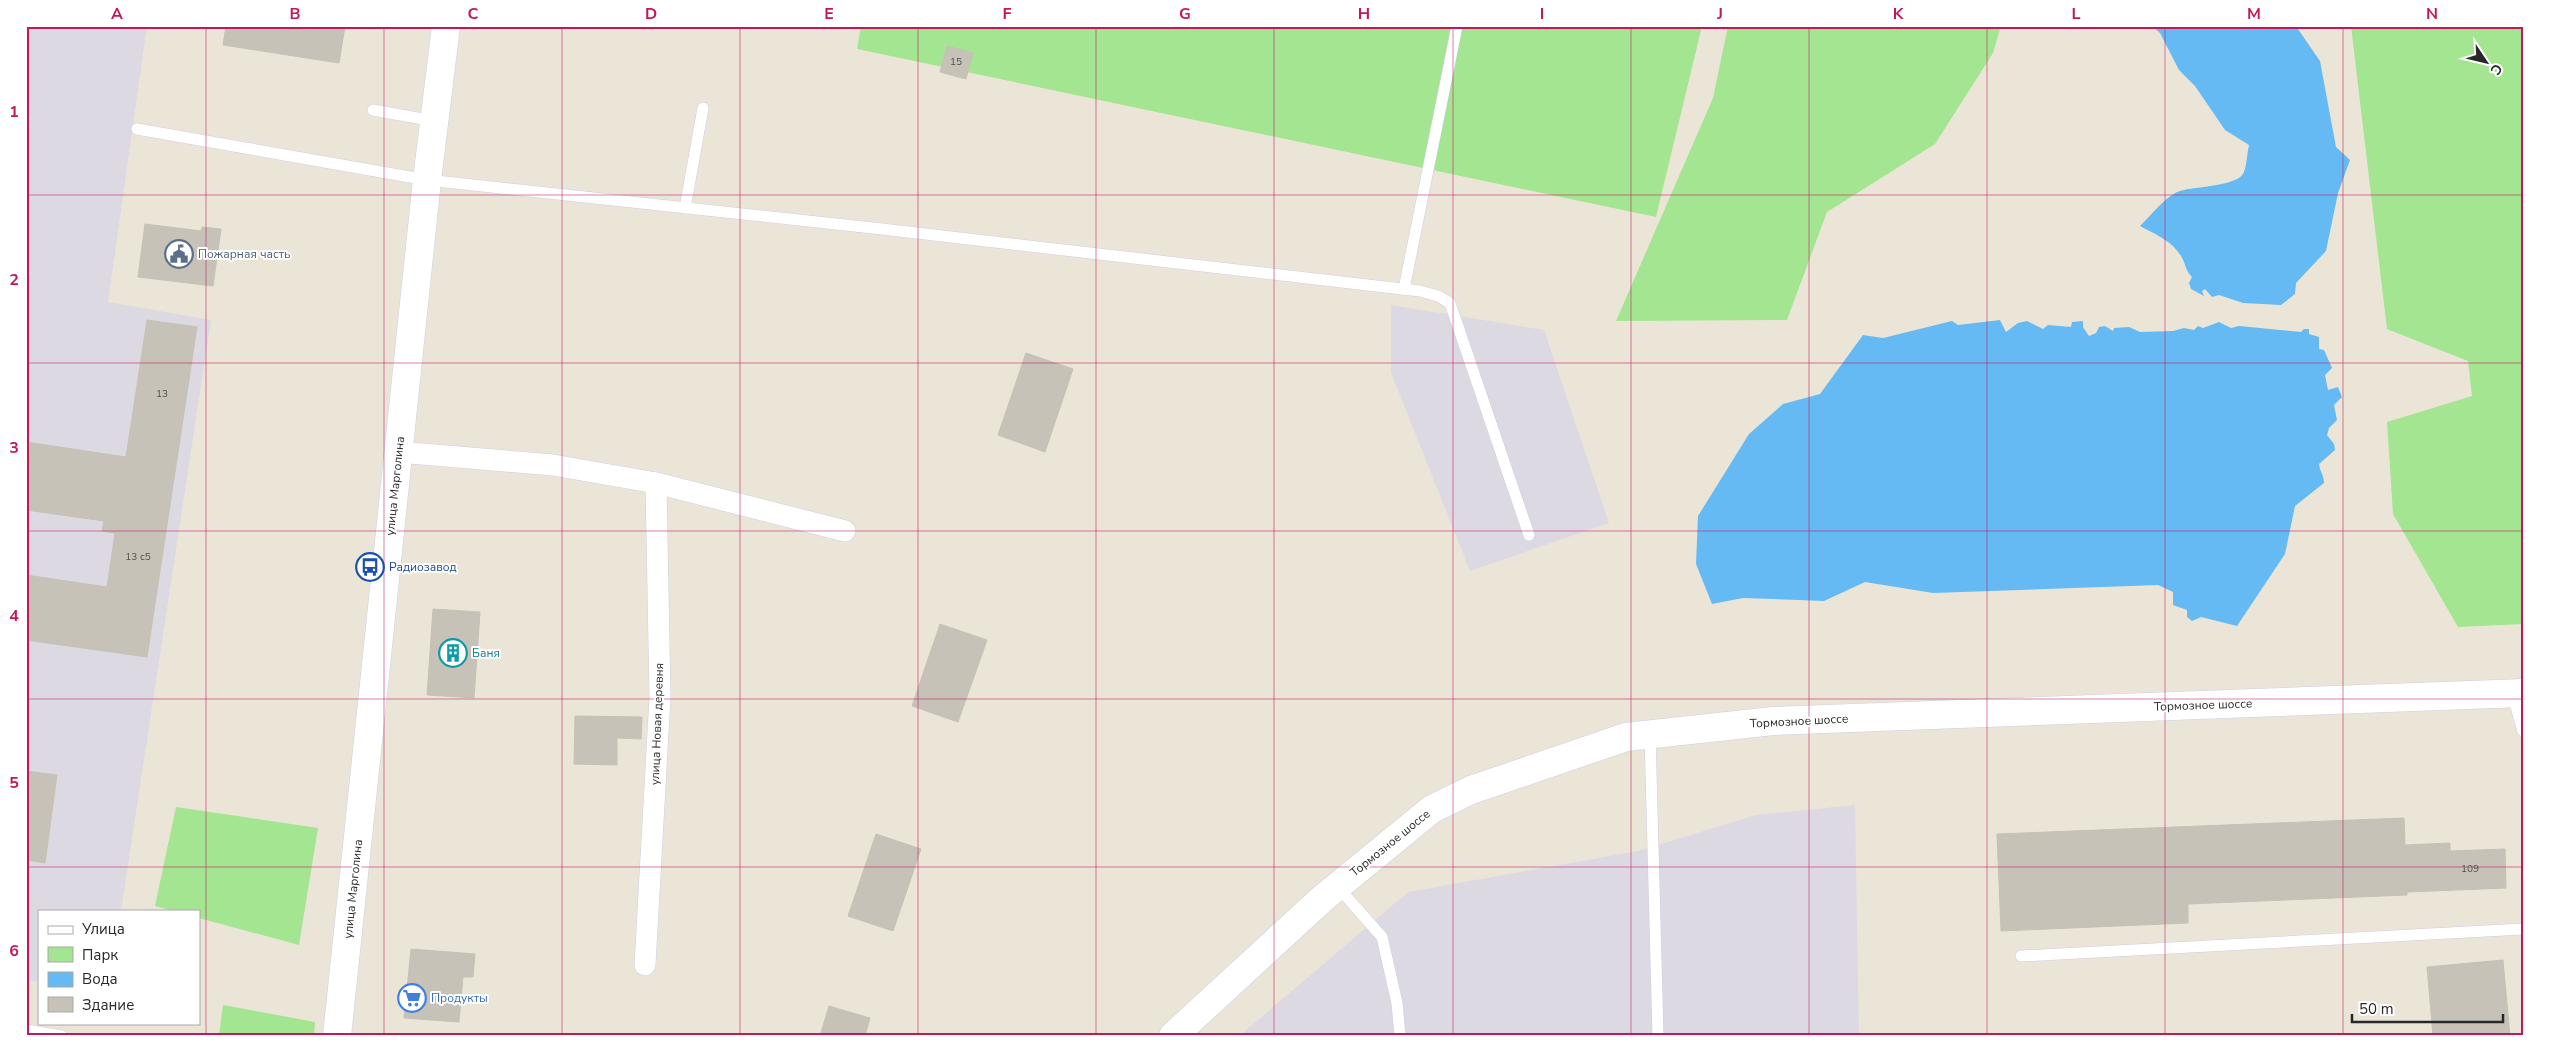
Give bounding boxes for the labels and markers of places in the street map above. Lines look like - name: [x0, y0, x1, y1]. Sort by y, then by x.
- public building icon: Пожарная часть: [164, 239, 194, 269]
- place label: Пожарная часть: [198, 246, 290, 262]
- bus stop icon: Радиозавод: [355, 552, 385, 582]
- place label: Радиозавод: [389, 559, 457, 575]
- building icon: Баня: [438, 638, 468, 668]
- place label: Баня: [472, 645, 500, 661]
- supermarket icon: Продукты: [397, 983, 427, 1013]
- place label: Продукты: [431, 990, 488, 1006]

